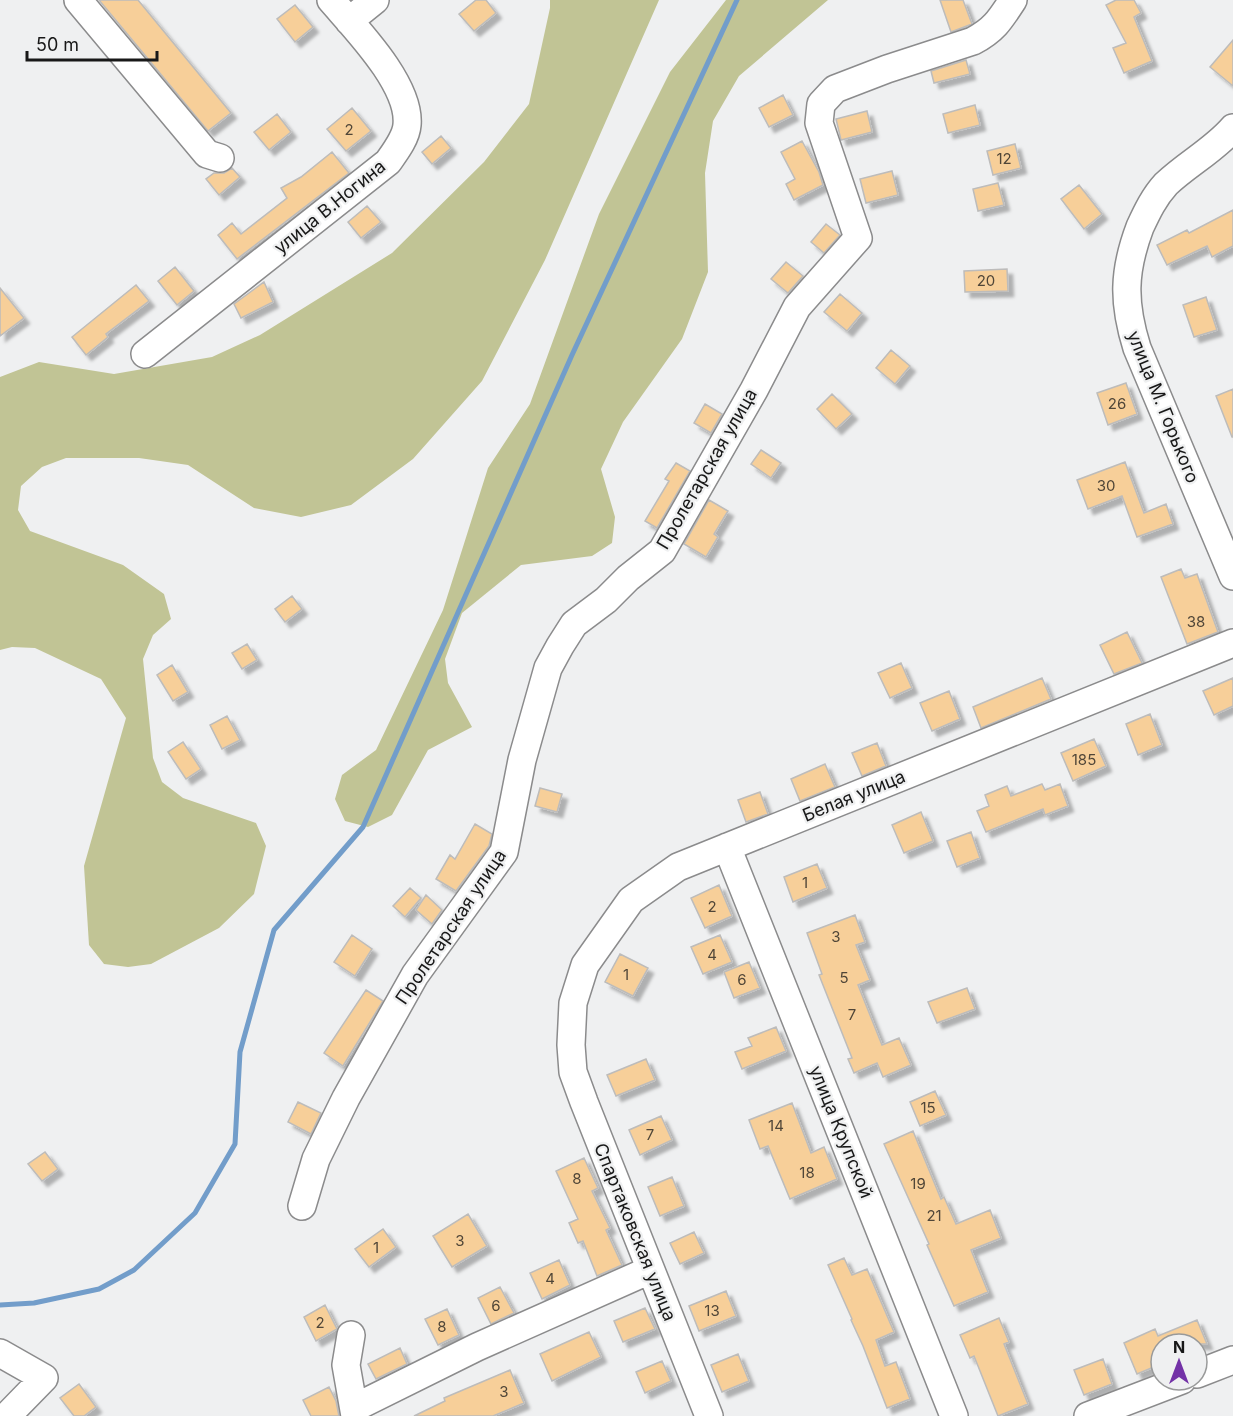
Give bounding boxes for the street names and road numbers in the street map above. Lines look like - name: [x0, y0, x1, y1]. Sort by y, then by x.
- street label: улица В.Ногина: [270, 155, 389, 258]
- street label: улица М. Горького: [1123, 328, 1204, 486]
- street label: Пролетарская улица: [652, 385, 761, 553]
- street label: Белая улица: [799, 765, 908, 826]
- street label: Пролетарская улица: [391, 845, 510, 1008]
- street label: улица Крупской: [805, 1063, 878, 1201]
- street label: Спартаковская улица: [590, 1140, 681, 1324]

